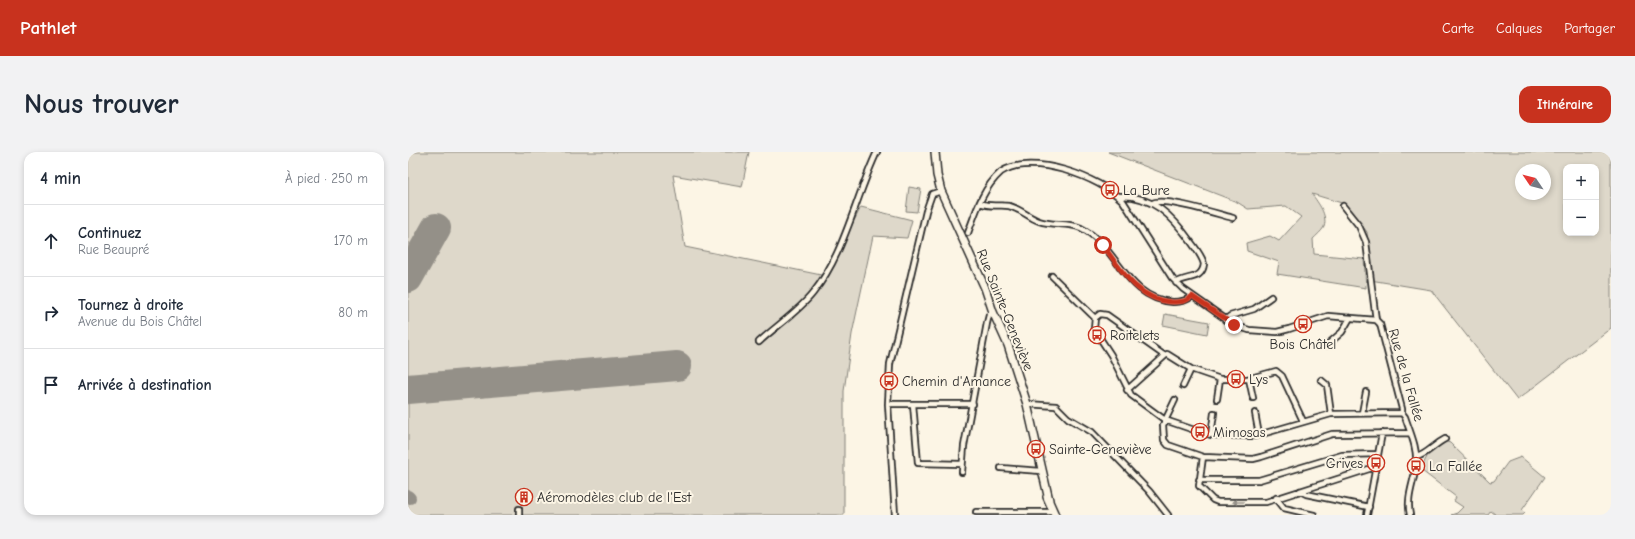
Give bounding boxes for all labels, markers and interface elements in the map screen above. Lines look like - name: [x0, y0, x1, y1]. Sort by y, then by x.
- text: Pathlet: [20, 17, 76, 39]
- text: Carte: [1442, 20, 1474, 37]
- text: Calques: [1496, 20, 1542, 37]
- text: Partager: [1564, 20, 1615, 37]
- button: Itinéraire: [1519, 86, 1611, 123]
- text: Nous trouver: [24, 88, 179, 120]
- north arrow: [1515, 164, 1551, 200]
- map controls: [1563, 164, 1599, 236]
- button: +: [1563, 164, 1599, 200]
- text: 4 min: [40, 169, 81, 188]
- text: À pied · 250 m: [285, 171, 368, 186]
- bus stop icon: La Bure: [1100, 180, 1120, 200]
- place label: La Bure: [1123, 182, 1170, 199]
- button: −: [1563, 200, 1599, 236]
- text: Continuez: [78, 224, 141, 242]
- icon: ahead: [40, 230, 62, 252]
- text: 170 m: [334, 233, 368, 248]
- route start: [1094, 236, 1112, 254]
- text: Rue Beaupré: [78, 242, 149, 257]
- street label: Rue Sainte-Geneviève: [973, 247, 1037, 373]
- text: Tournez à droite: [78, 296, 183, 314]
- icon: right: [40, 302, 62, 324]
- text: 80 m: [338, 305, 368, 320]
- text: Avenue du Bois Châtel: [78, 314, 202, 329]
- bus stop icon: Bois Châtel: [1293, 314, 1313, 334]
- route end: [1225, 316, 1243, 334]
- bus stop icon: Roitelets: [1087, 325, 1107, 345]
- place label: Roitelets: [1110, 327, 1159, 344]
- street label: Rue de la Fallée: [1385, 327, 1427, 423]
- place label: Bois Châtel: [1270, 336, 1336, 353]
- bus stop icon: Lys: [1226, 369, 1246, 389]
- bus stop icon: Chemin d'Amance: [879, 371, 899, 391]
- place label: Lys: [1249, 371, 1268, 388]
- place label: Chemin d'Amance: [902, 373, 1011, 390]
- icon: arrive: [40, 374, 62, 396]
- text: Arrivée à destination: [78, 376, 212, 394]
- bus stop icon: Mimosas: [1190, 422, 1210, 442]
- place label: Mimosas: [1213, 424, 1266, 441]
- bus stop icon: Sainte-Geneviève: [1026, 439, 1046, 459]
- place label: Sainte-Geneviève: [1049, 441, 1152, 458]
- bus stop icon: Grives: [1366, 453, 1386, 473]
- place label: Grives: [1326, 455, 1363, 472]
- bus stop icon: La Fallée: [1406, 456, 1426, 476]
- place label: La Fallée: [1429, 458, 1482, 475]
- building icon: Aéromodèles club de l'Est: [514, 487, 534, 507]
- place label: Aéromodèles club de l'Est: [537, 489, 692, 506]
- one-way arrow: [1231, 499, 1244, 505]

